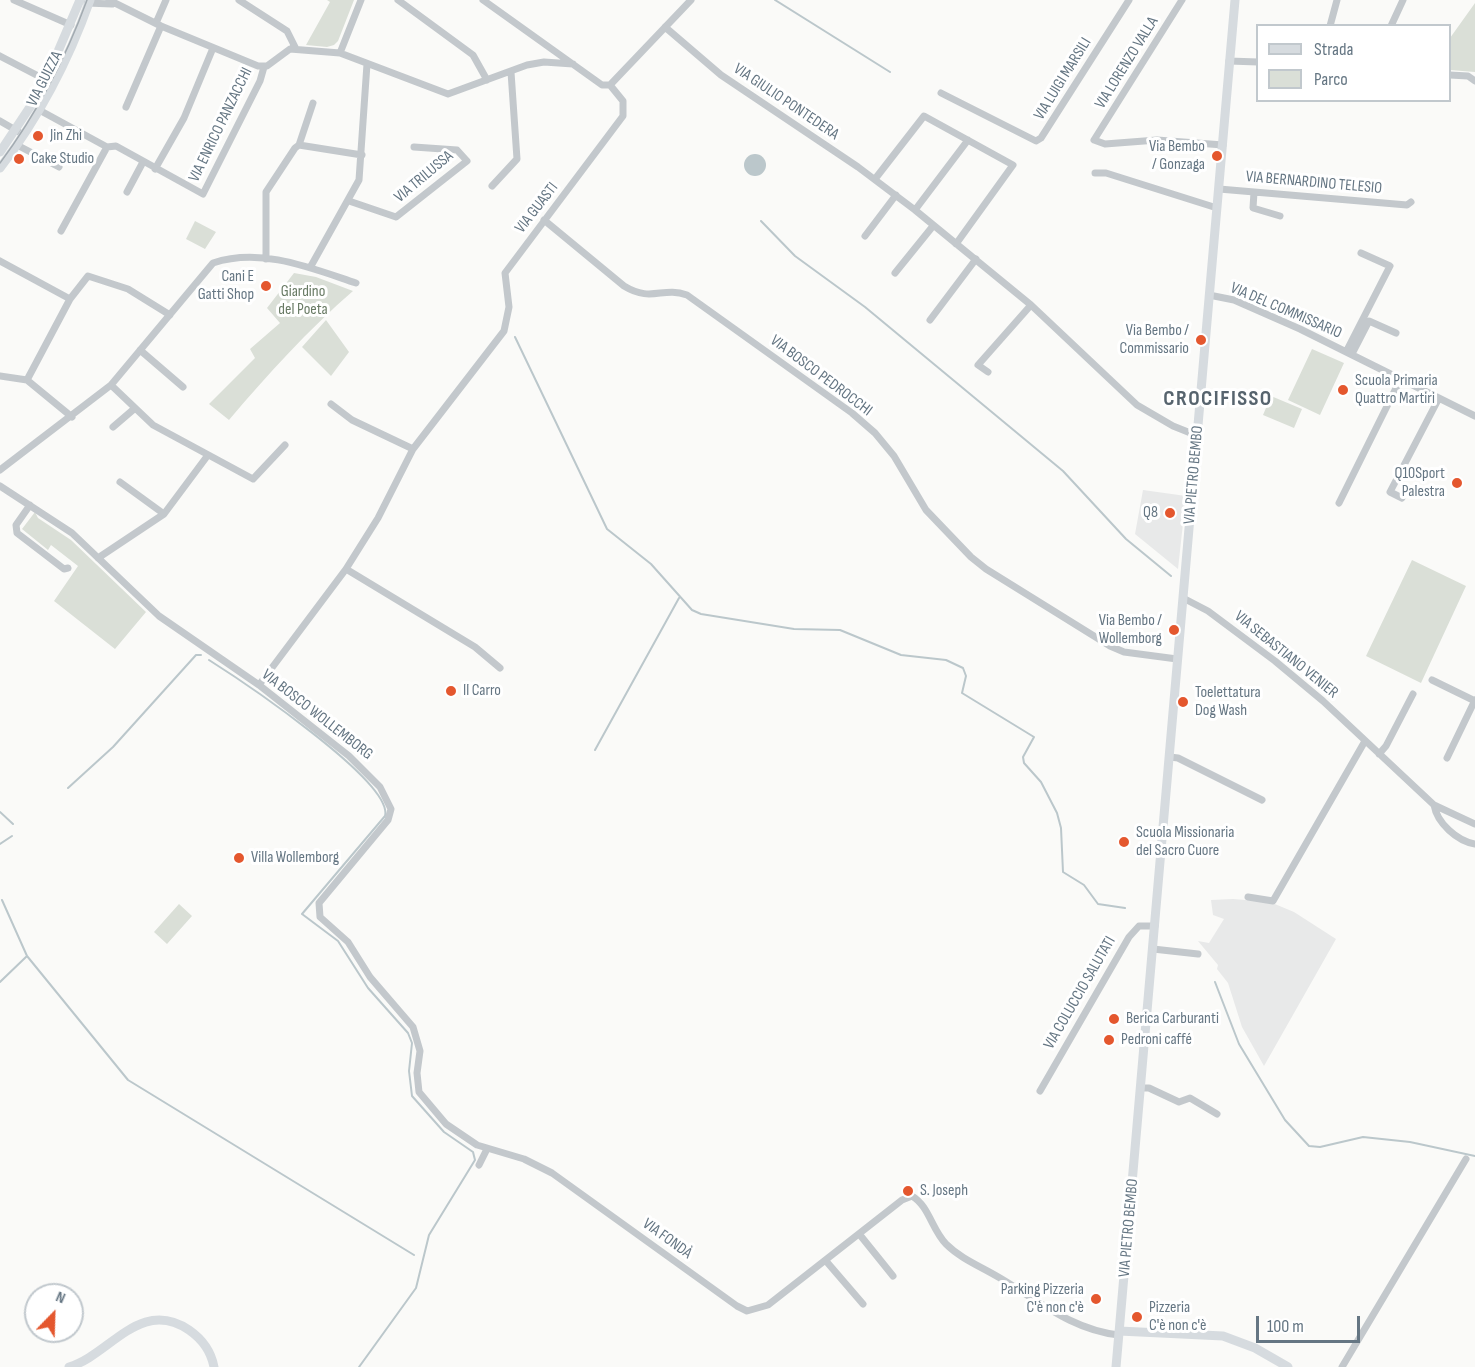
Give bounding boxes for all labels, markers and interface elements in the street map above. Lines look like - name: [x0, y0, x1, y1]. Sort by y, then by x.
- street label: VIA LORENZO VALLA: [1091, 13, 1163, 113]
- legend: [1256, 24, 1451, 102]
- street label: VIA LUIGI MARSILI: [1030, 34, 1096, 124]
- text: Strada: [1314, 39, 1353, 60]
- street label: VIA GUIZZA: [23, 48, 67, 110]
- street label: VIA GIULIO PONTEDERA: [730, 60, 842, 144]
- street label: VIA ENRICO PANZACCHI: [185, 65, 257, 185]
- text: Parco: [1314, 69, 1348, 90]
- place label: Jin Zhi: [50, 126, 82, 146]
- marker: Jin Zhi: [31, 129, 45, 143]
- place label: Via Bembo / Gonzaga: [1149, 137, 1205, 175]
- street label: VIA TRILUSSA: [391, 147, 457, 207]
- place label: Cake Studio: [31, 149, 94, 169]
- marker: Via Bembo / Gonzaga: [1210, 149, 1224, 163]
- marker: Cake Studio: [12, 152, 26, 166]
- street label: VIA BERNARDINO TELESIO: [1245, 167, 1383, 199]
- street label: VIA GUASTI: [511, 179, 563, 237]
- place label: Cani E Gatti Shop: [198, 267, 254, 305]
- marker: Cani E Gatti Shop: [259, 279, 273, 293]
- street label: VIA DEL COMMISSARIO: [1227, 279, 1345, 343]
- park label: Giardino del Poeta: [278, 282, 328, 320]
- place label: Via Bembo / Commissario: [1120, 321, 1189, 359]
- street label: VIA BOSCO PEDROCCHI: [766, 331, 876, 421]
- marker: Via Bembo / Commissario: [1194, 333, 1208, 347]
- place label: Scuola Primaria Quattro Martiri: [1355, 371, 1438, 409]
- marker: Scuola Primaria Quattro Martiri: [1336, 383, 1350, 397]
- district label: CROCIFISSO: [1163, 386, 1273, 412]
- street label: VIA PIETRO BEMBO: [1180, 425, 1208, 525]
- place label: Q10Sport Palestra: [1395, 464, 1445, 502]
- marker: Q10Sport Palestra: [1450, 476, 1464, 490]
- place label: Q8: [1143, 503, 1158, 523]
- marker: Q8: [1163, 506, 1177, 520]
- street label: VIA SEBASTIANO VENIER: [1230, 607, 1342, 703]
- place label: Via Bembo / Wollemborg: [1099, 611, 1162, 649]
- marker: Via Bembo / Wollemborg: [1167, 623, 1181, 637]
- street label: VIA BOSCO WOLLEMBORG: [257, 666, 377, 764]
- place label: Il Carro: [463, 681, 501, 701]
- place label: Toelettatura Dog Wash: [1195, 683, 1261, 721]
- marker: Il Carro: [444, 684, 458, 698]
- marker: Toelettatura Dog Wash: [1176, 695, 1190, 709]
- place label: Scuola Missionaria del Sacro Cuore: [1136, 823, 1234, 861]
- marker: Scuola Missionaria del Sacro Cuore: [1117, 835, 1131, 849]
- place label: Villa Wollemborg: [251, 848, 339, 868]
- marker: Villa Wollemborg: [232, 851, 246, 865]
- street label: VIA COLUCCIO SALUTATI: [1040, 933, 1120, 1053]
- place label: Berica Carburanti: [1126, 1009, 1219, 1029]
- marker: Berica Carburanti: [1107, 1012, 1121, 1026]
- place label: Pedroni caffé: [1121, 1030, 1192, 1050]
- marker: Pedroni caffé: [1102, 1033, 1116, 1047]
- street label: VIA PIETRO BEMBO: [1115, 1178, 1143, 1278]
- place label: S. Joseph: [920, 1181, 968, 1201]
- marker: S. Joseph: [901, 1184, 915, 1198]
- street label: VIA FONDÀ: [639, 1215, 695, 1263]
- place label: Parking Pizzeria C'è non c'è: [1001, 1280, 1084, 1318]
- north arrow: [24, 1283, 84, 1343]
- text: N: [53, 1287, 68, 1308]
- marker: Parking Pizzeria C'è non c'è: [1089, 1292, 1103, 1306]
- place label: Pizzeria C'è non c'è: [1149, 1298, 1206, 1336]
- scale bar: [1259, 1304, 1362, 1342]
- marker: Pizzeria C'è non c'è: [1130, 1310, 1144, 1324]
- text: 100 m: [1267, 1316, 1304, 1337]

